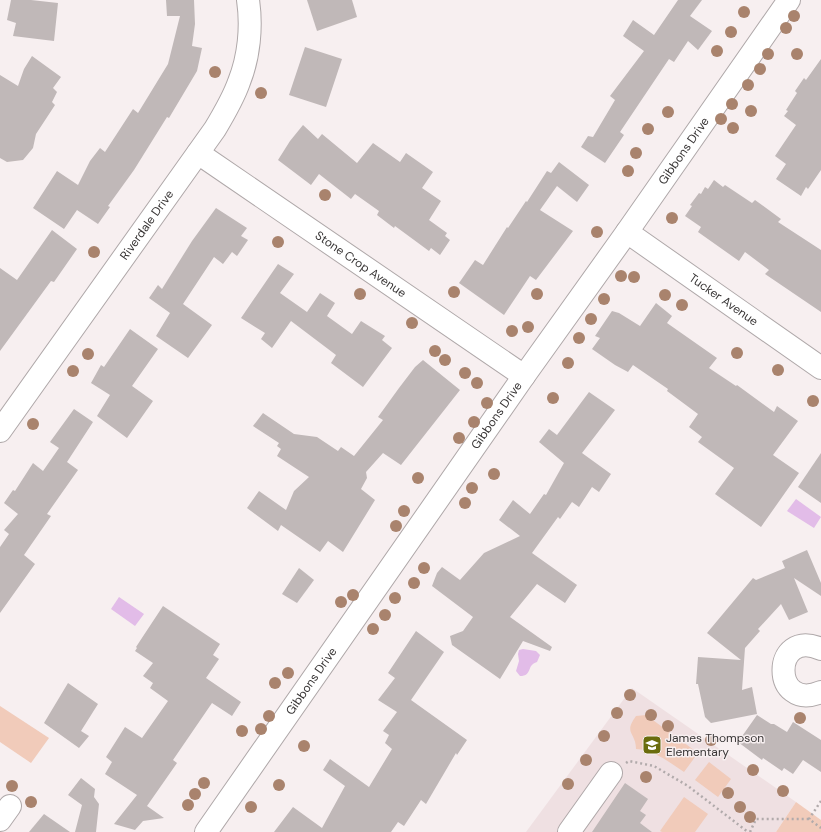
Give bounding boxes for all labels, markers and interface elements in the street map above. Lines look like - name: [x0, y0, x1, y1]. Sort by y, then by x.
- street label: Gibbons Drive: [655, 114, 713, 188]
- street label: Riverdale Drive: [116, 187, 177, 263]
- street label: Stone Crop Avenue: [312, 227, 409, 301]
- street label: Tucker Avenue: [686, 270, 761, 330]
- street label: Gibbons Drive: [467, 378, 526, 452]
- street label: Gibbons Drive: [282, 644, 340, 718]
- place label: James Thompson Elementary: [666, 730, 764, 760]
- school or university icon: James Thompson Elementary: [641, 734, 663, 756]

